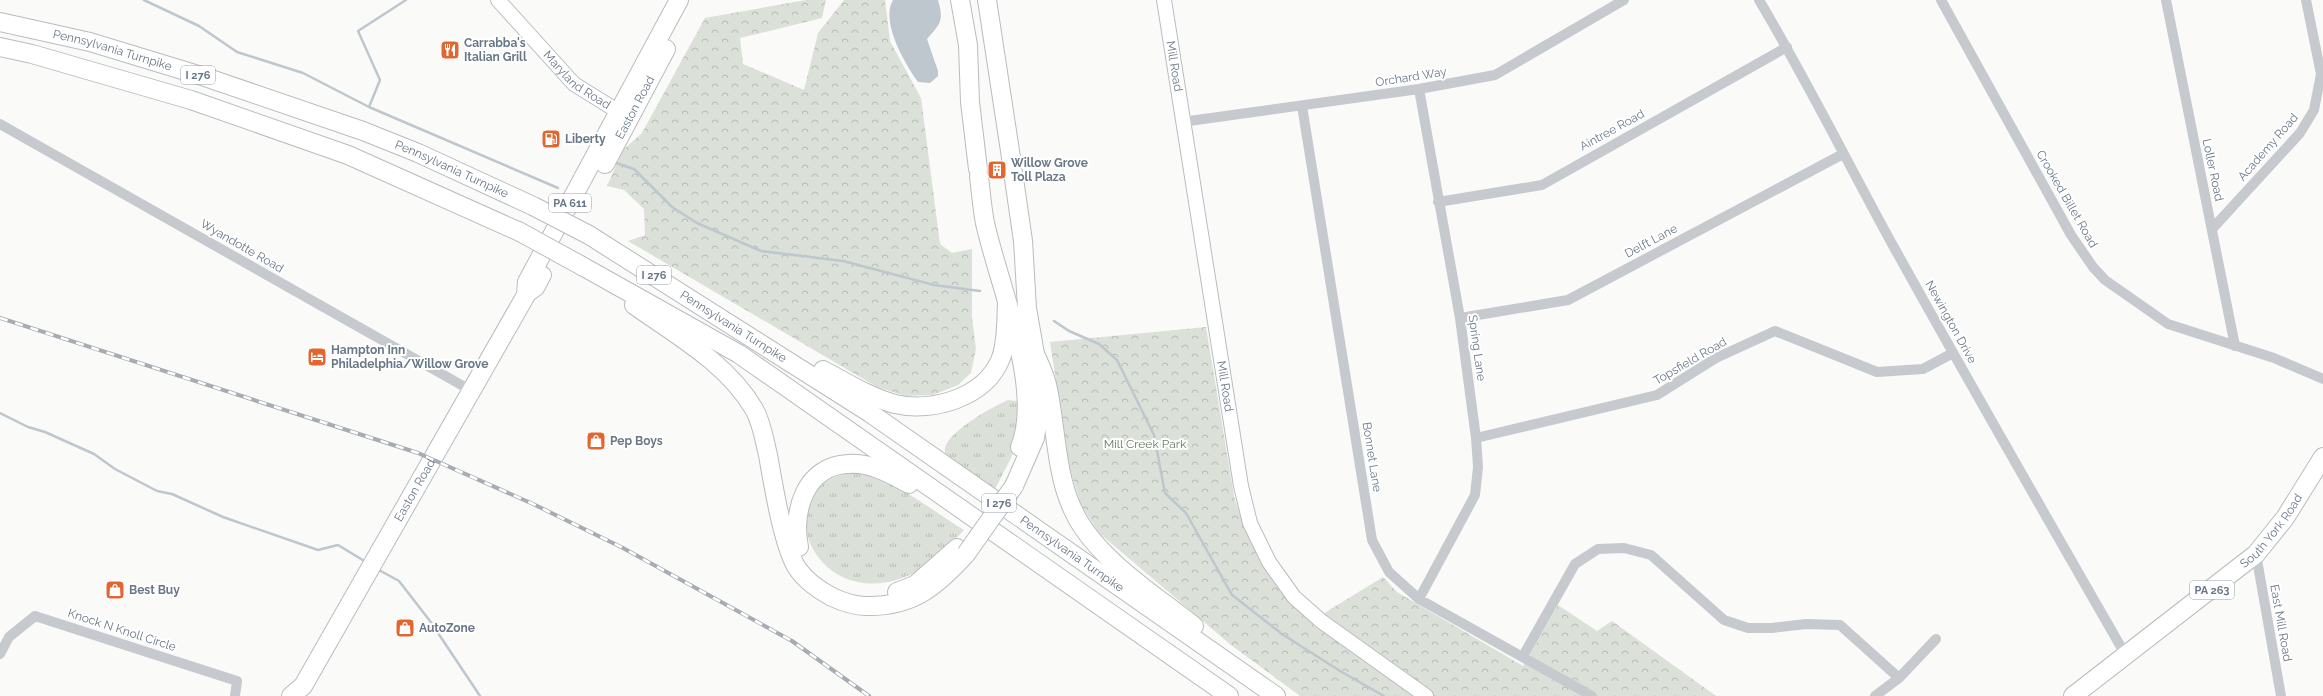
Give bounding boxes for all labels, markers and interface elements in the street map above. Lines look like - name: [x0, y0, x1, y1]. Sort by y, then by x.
- street label: Pennsylvania Turnpike: [52, 27, 174, 74]
- place label: Carrabba's Italian Grill: [464, 36, 527, 64]
- restaurant icon: Carrabba's Italian Grill: [439, 39, 461, 61]
- street label: Mill Road: [1164, 40, 1185, 93]
- street label: Maryland Road: [540, 48, 613, 112]
- street label: Orchard Way: [1374, 64, 1448, 90]
- road number: I 276: [181, 66, 215, 84]
- street label: Easton Road: [613, 73, 657, 141]
- street label: Aintree Road: [1577, 107, 1647, 153]
- street label: Academy Road: [2235, 111, 2301, 183]
- fuel station icon: Liberty: [540, 128, 562, 150]
- place label: Liberty: [565, 132, 606, 146]
- street label: Pennsylvania Turnpike: [393, 138, 511, 201]
- street label: Loller Road: [2200, 138, 2226, 202]
- street label: Crooked Billet Road: [2033, 148, 2101, 250]
- place label: Willow Grove Toll Plaza: [1011, 156, 1088, 184]
- building icon: Willow Grove Toll Plaza: [986, 159, 1008, 181]
- road number: PA 611: [549, 194, 591, 212]
- street label: Wyandotte Road: [198, 217, 286, 275]
- street label: Delft Lane: [1622, 221, 1680, 261]
- road number: I 276: [637, 266, 671, 284]
- street label: Newington Drive: [1922, 278, 1980, 366]
- street label: Pennsylvania Turnpike: [678, 288, 789, 365]
- street label: Spring Lane: [1465, 314, 1489, 382]
- street label: Topsfield Road: [1651, 334, 1729, 388]
- place label: Hampton Inn Philadelphia/Willow Grove: [331, 343, 488, 371]
- hotel icon: Hampton Inn Philadelphia/Willow Grove: [306, 346, 328, 368]
- street label: Mill Road: [1214, 360, 1236, 413]
- street label: Bonnet Lane: [1360, 421, 1384, 493]
- shop icon: Pep Boys: [585, 430, 607, 452]
- place label: Pep Boys: [610, 434, 663, 448]
- park label: Mill Creek Park: [1104, 437, 1187, 451]
- street label: Easton Road: [391, 457, 438, 524]
- street label: South York Road: [2237, 491, 2305, 571]
- road number: I 276: [982, 494, 1016, 512]
- street label: Pennsylvania Turnpike: [1018, 513, 1127, 595]
- shop icon: Best Buy: [104, 579, 126, 601]
- road number: PA 263: [2190, 581, 2234, 599]
- place label: Best Buy: [129, 583, 180, 597]
- street label: East Mill Road: [2267, 583, 2295, 663]
- street label: Knock N Knoll Circle: [66, 606, 178, 654]
- shop icon: AutoZone: [394, 617, 416, 639]
- place label: AutoZone: [419, 621, 475, 635]

